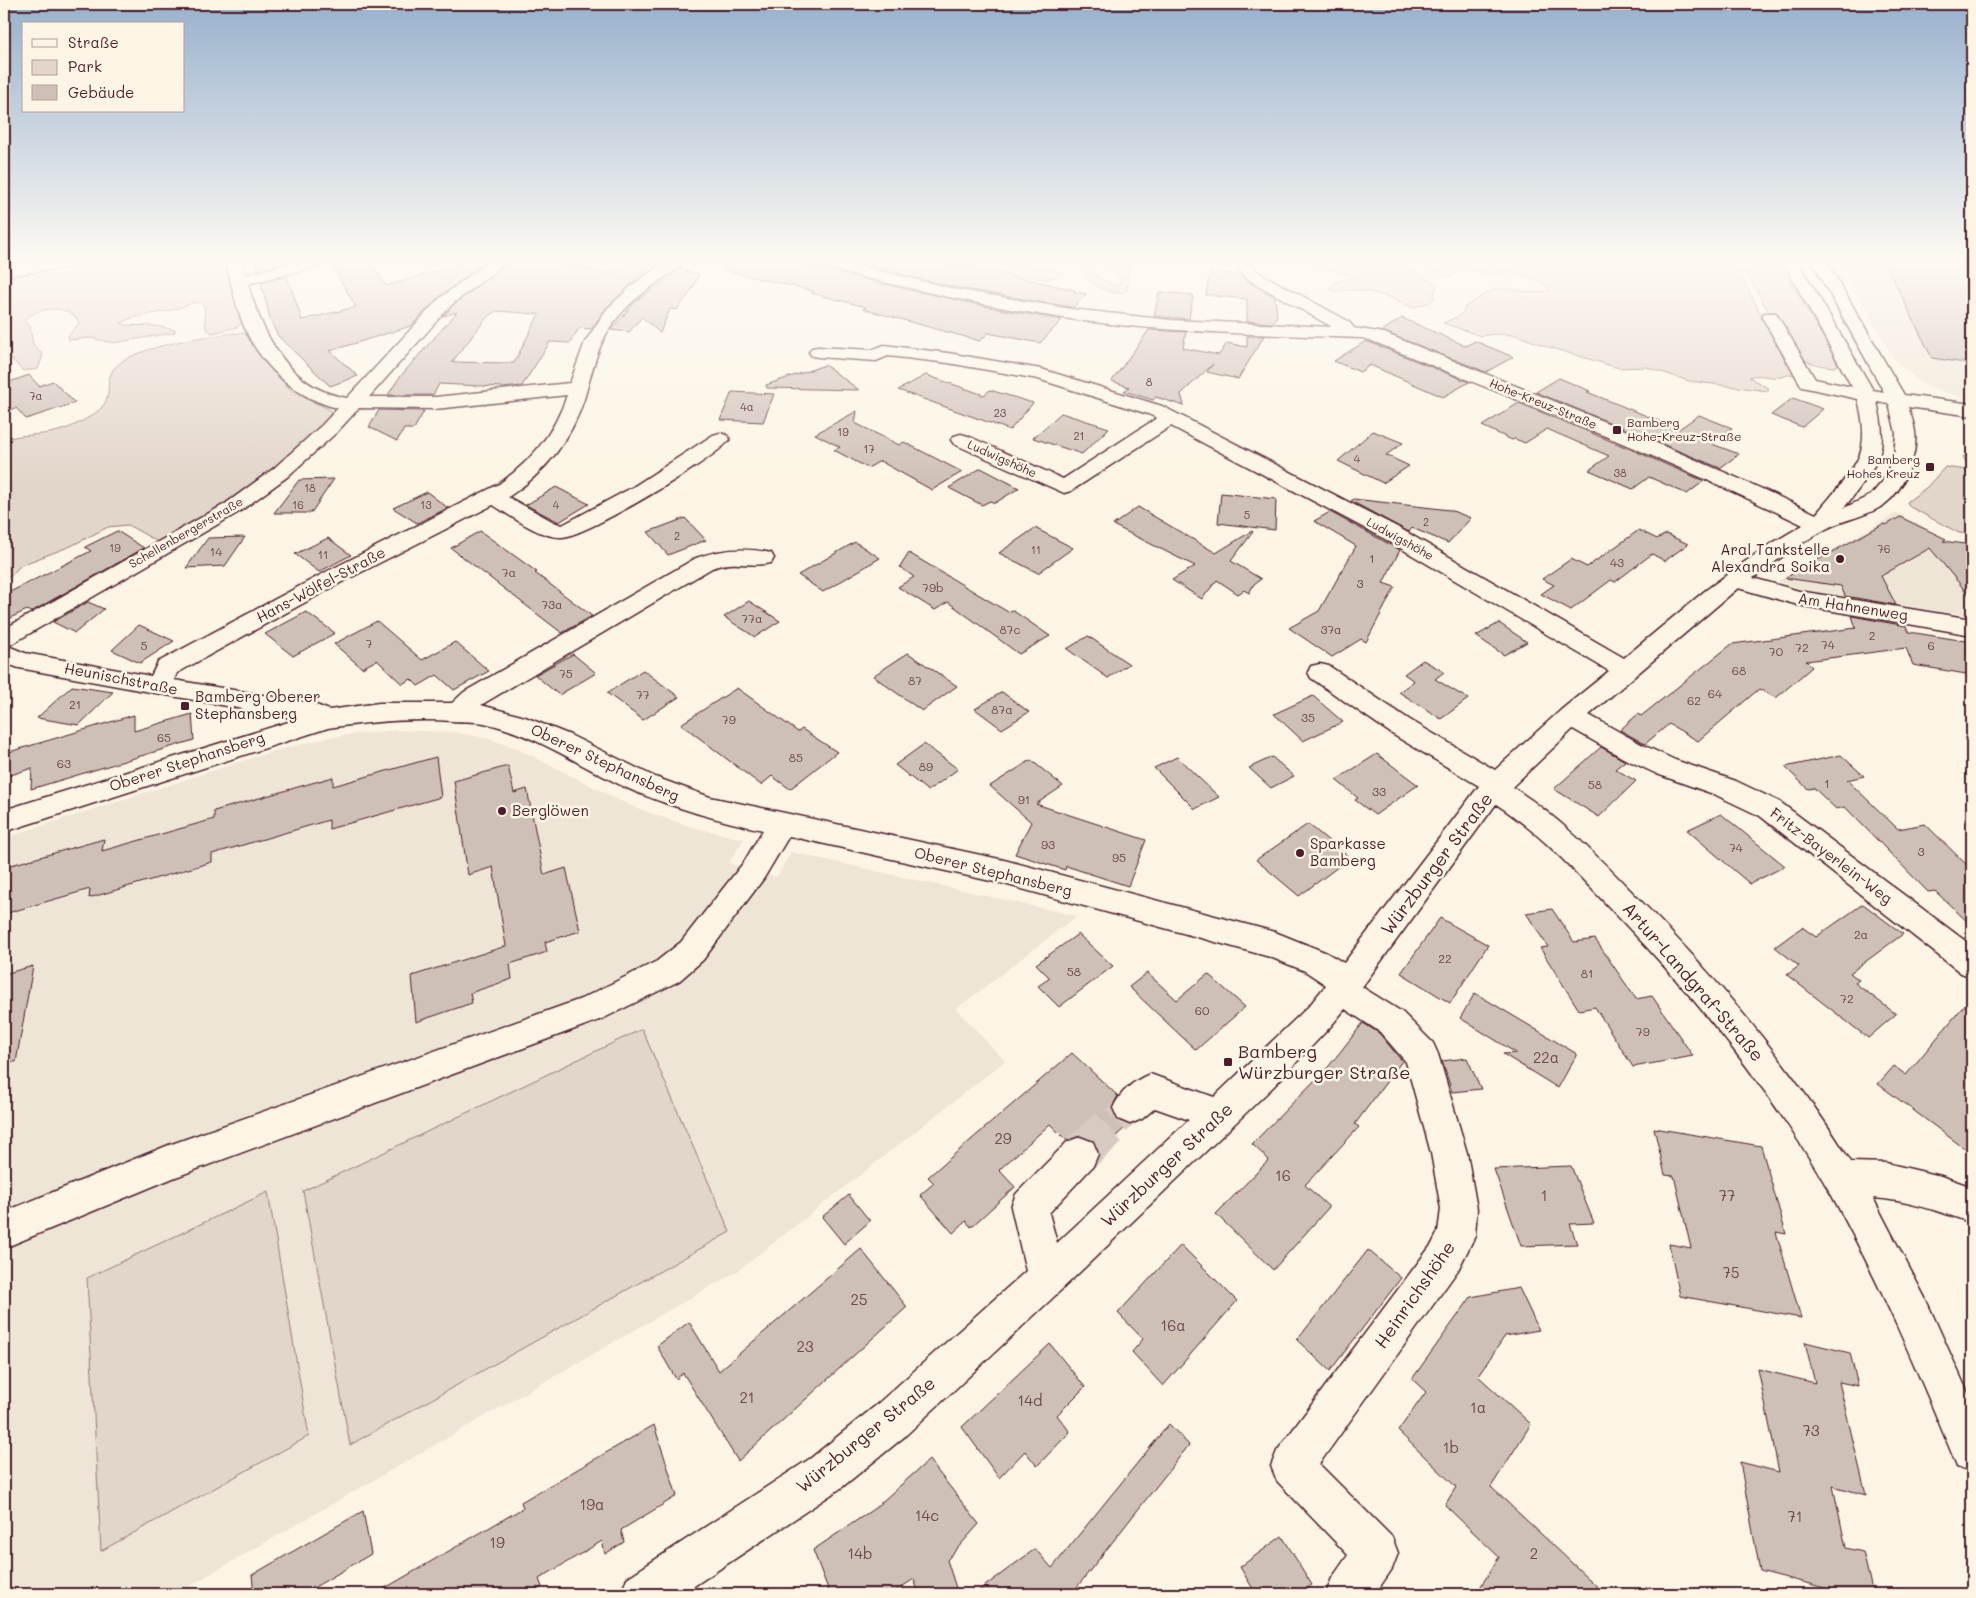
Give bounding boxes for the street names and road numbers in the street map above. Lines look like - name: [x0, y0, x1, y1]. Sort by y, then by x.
- street label: Hohe-Kreuz-Straße: [1487, 374, 1599, 432]
- street label: Ludwigshöhe: [965, 436, 1040, 481]
- street label: Schellenbergerstraße: [126, 493, 245, 571]
- street label: Ludwigshöhe: [1364, 513, 1437, 563]
- street label: Hans-Wölfel-Straße: [252, 542, 389, 627]
- street label: Am Hahnenweg: [1797, 587, 1910, 625]
- street label: Heunischstraße: [63, 657, 180, 699]
- street label: Oberer Stephansberg: [528, 719, 683, 805]
- street label: Oberer Stephansberg: [107, 726, 267, 796]
- street label: Würzburger Straße: [1375, 787, 1498, 939]
- street label: Fritz-Bayerlein-Weg: [1766, 803, 1897, 908]
- street label: Oberer Stephansberg: [912, 842, 1075, 900]
- street label: Artur-Landgraf-Straße: [1618, 896, 1770, 1066]
- street label: Würzburger Straße: [1095, 1097, 1238, 1232]
- street label: Heinrichshöhe: [1368, 1236, 1460, 1353]
- street label: Würzburger Straße: [791, 1371, 940, 1498]

